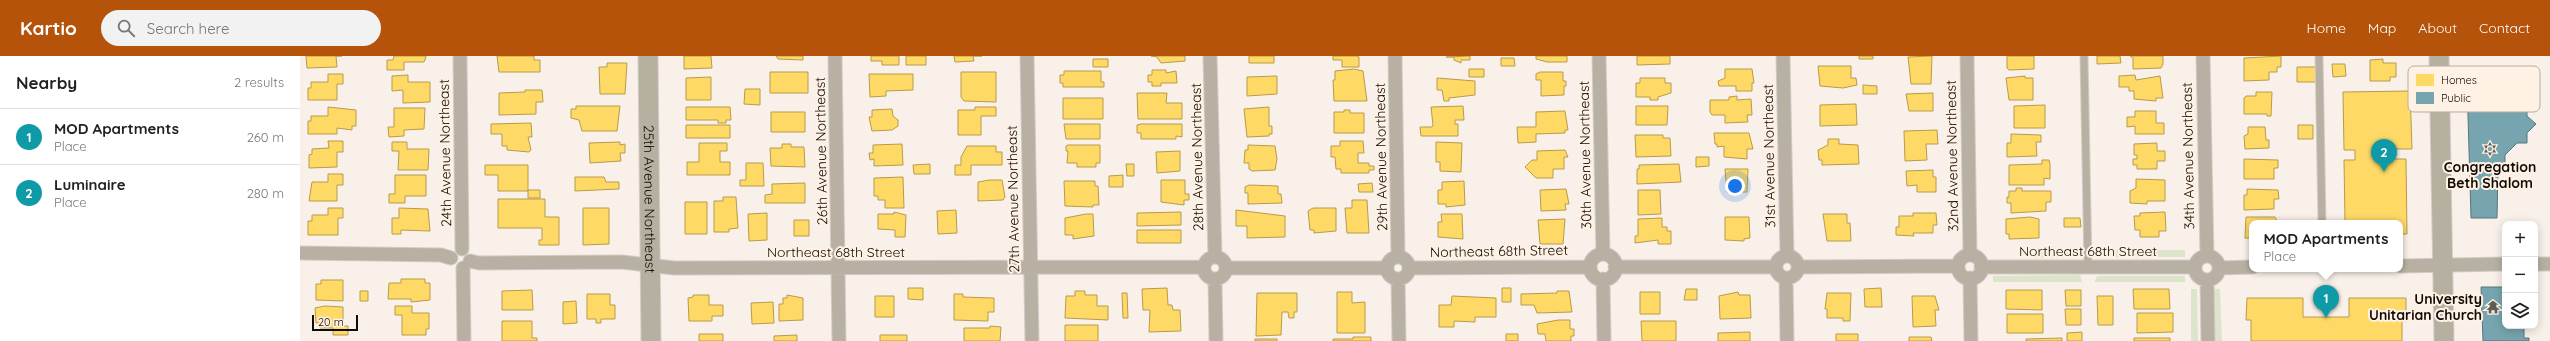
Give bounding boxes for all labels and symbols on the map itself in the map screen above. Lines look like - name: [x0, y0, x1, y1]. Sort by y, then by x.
- legend: [2408, 66, 2540, 112]
- text: Homes: [2441, 73, 2477, 87]
- street label: 26th Avenue Northeast: [811, 77, 831, 225]
- street label: 24th Avenue Northeast: [435, 79, 455, 227]
- street label: 30th Avenue Northeast: [1575, 80, 1595, 229]
- street label: 32nd Avenue Northeast: [1942, 80, 1962, 232]
- street label: 29th Avenue Northeast: [1371, 82, 1391, 231]
- street label: 34th Avenue Northeast: [2178, 82, 2198, 230]
- street label: 28th Avenue Northeast: [1187, 83, 1207, 231]
- street label: 31st Avenue Northeast: [1759, 84, 1779, 228]
- text: Public: [2441, 91, 2471, 105]
- street label: 25th Avenue Northeast: [640, 125, 659, 273]
- street label: 27th Avenue Northeast: [1003, 125, 1023, 273]
- pin: 2: [2371, 139, 2397, 172]
- synagogue icon: Congregation Beth Shalom: [2482, 141, 2498, 157]
- place label: Congregation Beth Shalom: [2444, 158, 2536, 192]
- your location: [1725, 176, 1745, 196]
- street label: Northeast 68th Street: [1430, 241, 1568, 261]
- street label: Northeast 68th Street: [2019, 242, 2157, 260]
- street label: Northeast 68th Street: [767, 243, 905, 261]
- pin: 1: [2313, 285, 2339, 318]
- place label: University Unitarian Church: [2369, 290, 2482, 324]
- temple icon: University Unitarian Church: [2485, 299, 2501, 315]
- scale bar: [312, 313, 358, 332]

